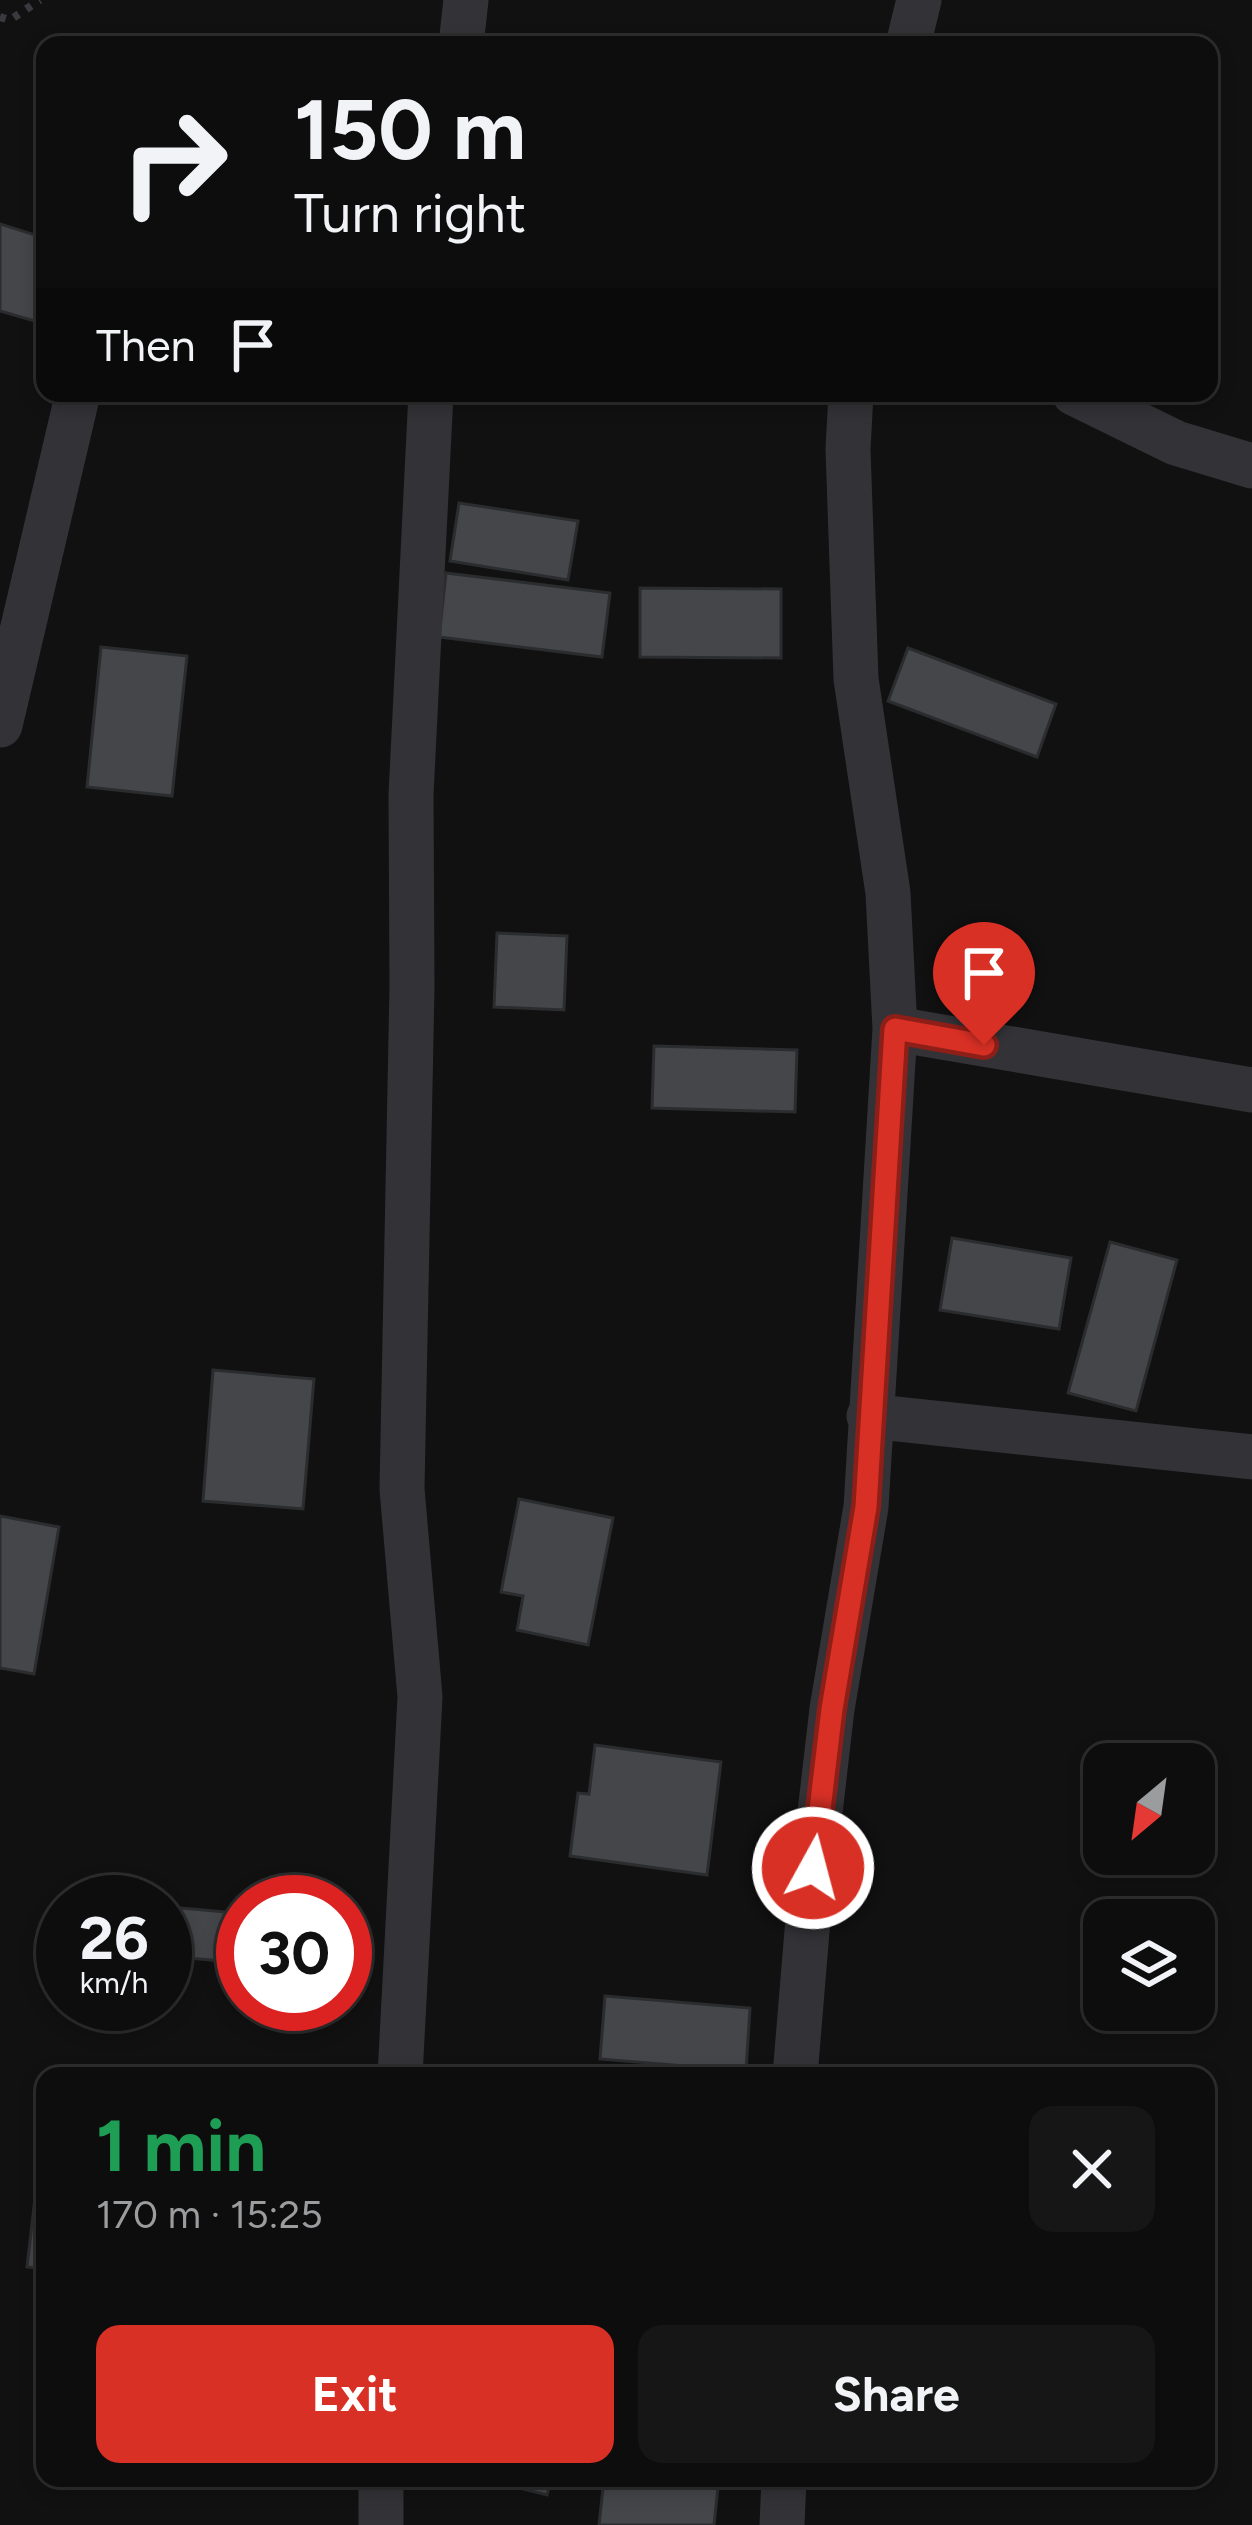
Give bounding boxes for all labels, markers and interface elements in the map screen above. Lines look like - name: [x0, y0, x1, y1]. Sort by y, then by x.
- text: 150 m: [294, 79, 526, 180]
- icon: right: [96, 84, 252, 240]
- text: Turn right: [294, 181, 526, 246]
- icon: arrive: [220, 312, 286, 378]
- text: Then: [96, 318, 196, 372]
- pin: [933, 922, 1035, 1045]
- icon: arrive: [951, 940, 1017, 1006]
- north arrow: [1083, 1743, 1215, 1875]
- map controls: [1083, 1743, 1215, 2031]
- position arrow: [750, 1805, 876, 1931]
- speed limit sign: 30: [216, 1875, 372, 2031]
- button: layers: [1083, 1899, 1215, 2031]
- text: 26: [79, 1902, 149, 1974]
- text: km/h: [80, 1964, 148, 2001]
- text: 1 min: [96, 2103, 266, 2189]
- button: close: [1029, 2106, 1155, 2232]
- text: 170 m · 15:25: [96, 2191, 323, 2238]
- button: Exit: [96, 2325, 614, 2463]
- button: Share: [638, 2325, 1155, 2463]

